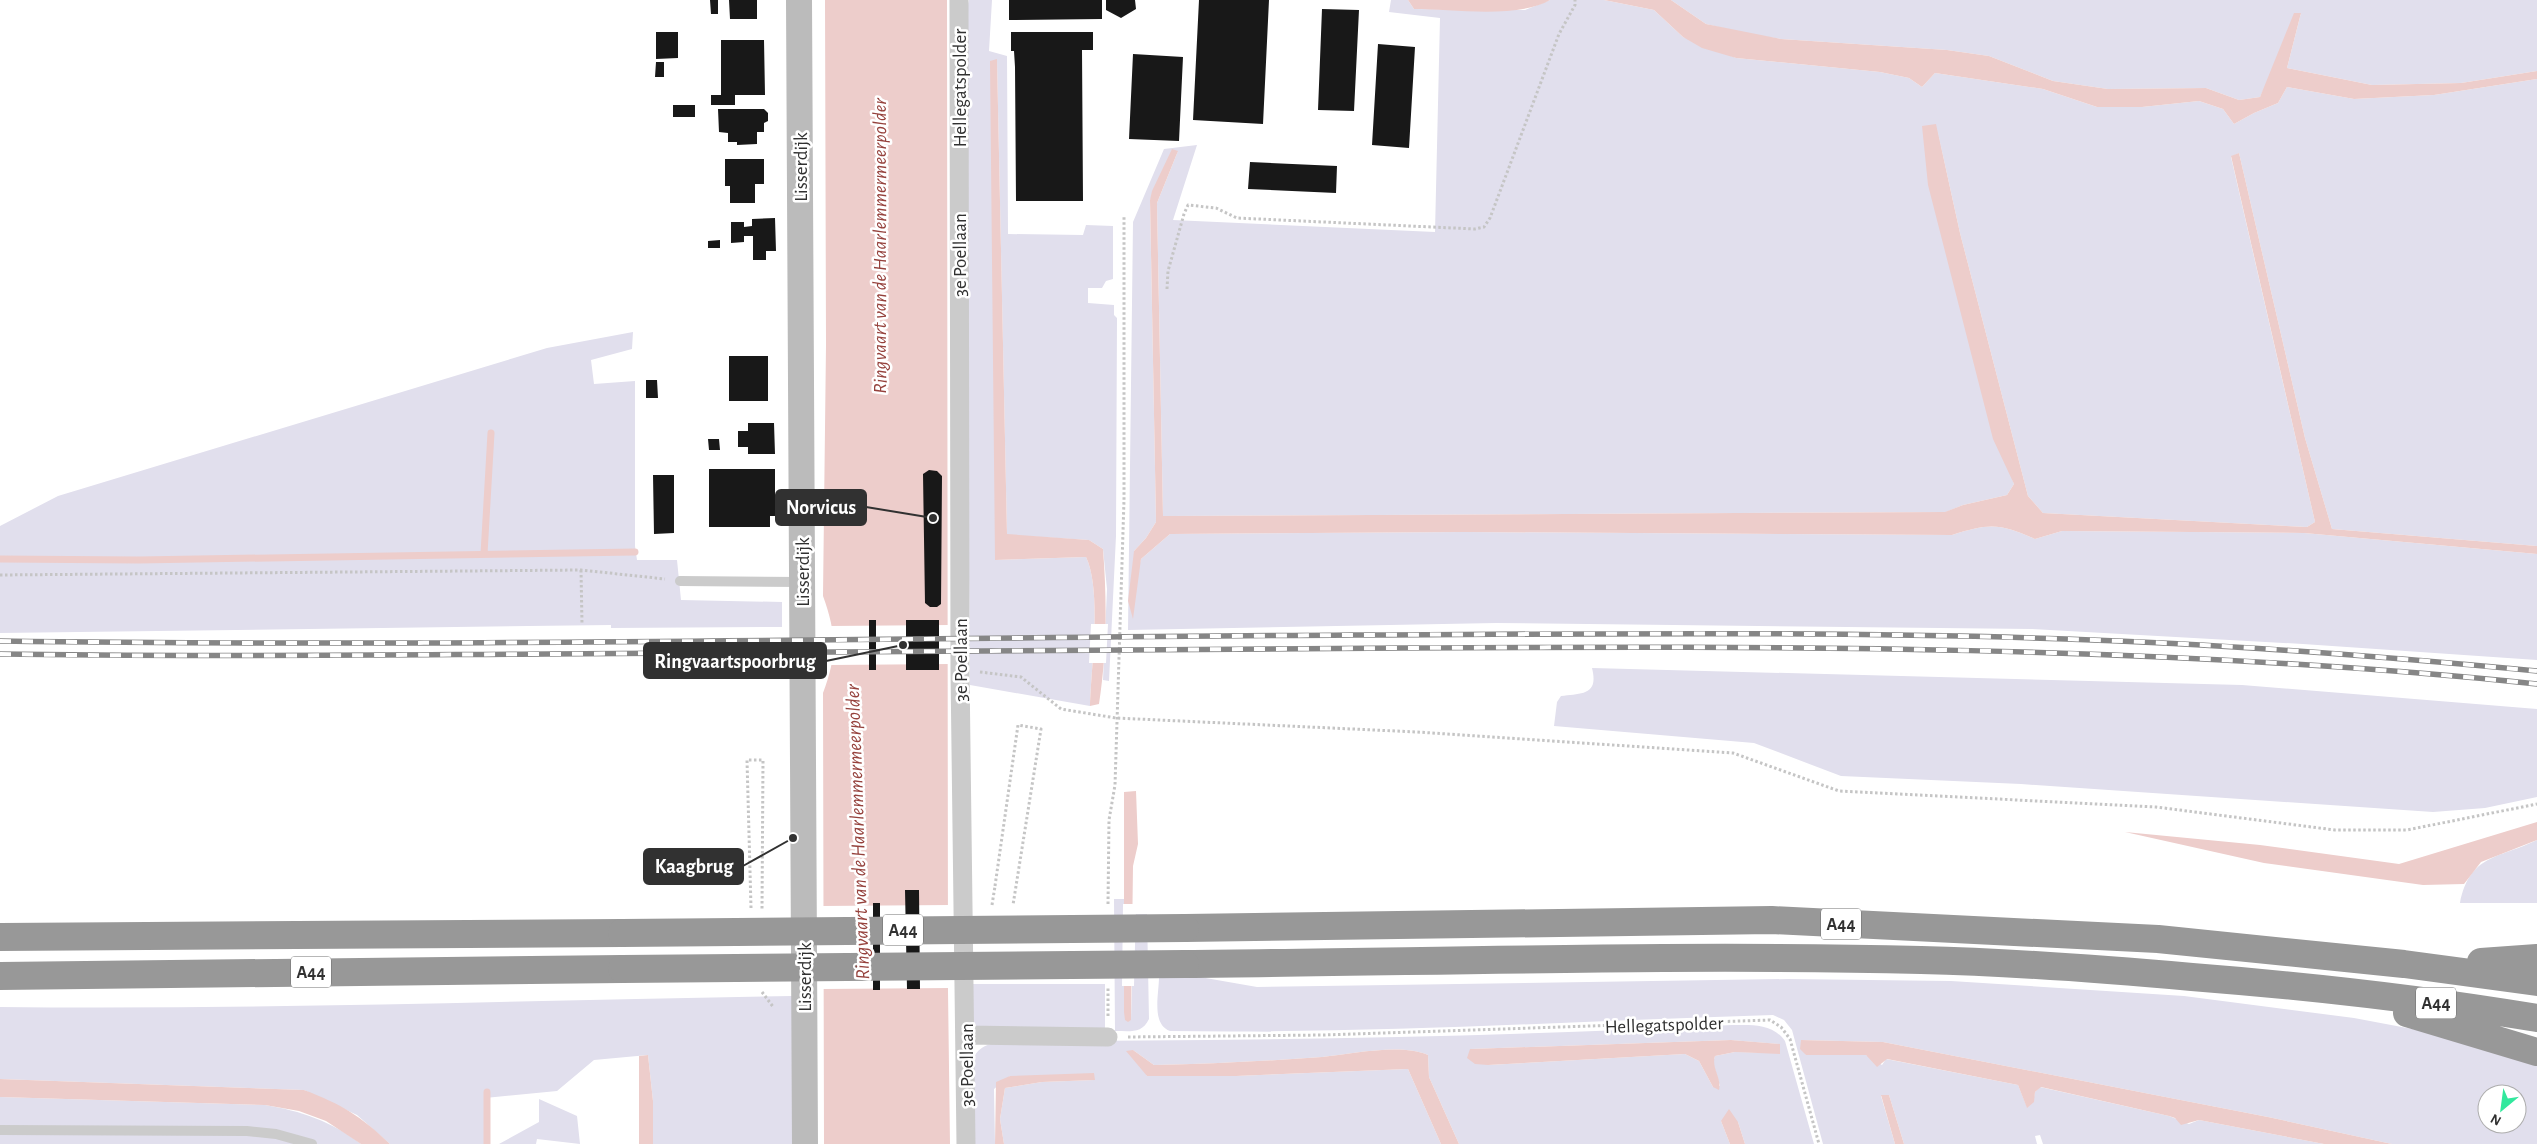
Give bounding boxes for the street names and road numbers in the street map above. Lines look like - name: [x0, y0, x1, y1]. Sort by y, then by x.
- street label: Hellegatspolder: [951, 29, 970, 147]
- street label: Lisserdijk: [792, 132, 811, 202]
- street label: 3e Poellaan: [951, 213, 970, 297]
- street label: Lisserdijk: [794, 537, 813, 607]
- street label: 3e Poellaan: [952, 618, 971, 702]
- road number: A44: [1821, 909, 1861, 940]
- road number: A44: [883, 914, 923, 946]
- street label: Lisserdijk: [796, 942, 815, 1012]
- road number: A44: [291, 956, 331, 988]
- road number: A44: [2416, 988, 2456, 1018]
- street label: Hellegatspolder: [1604, 1014, 1724, 1037]
- street label: 3e Poellaan: [958, 1023, 977, 1107]

